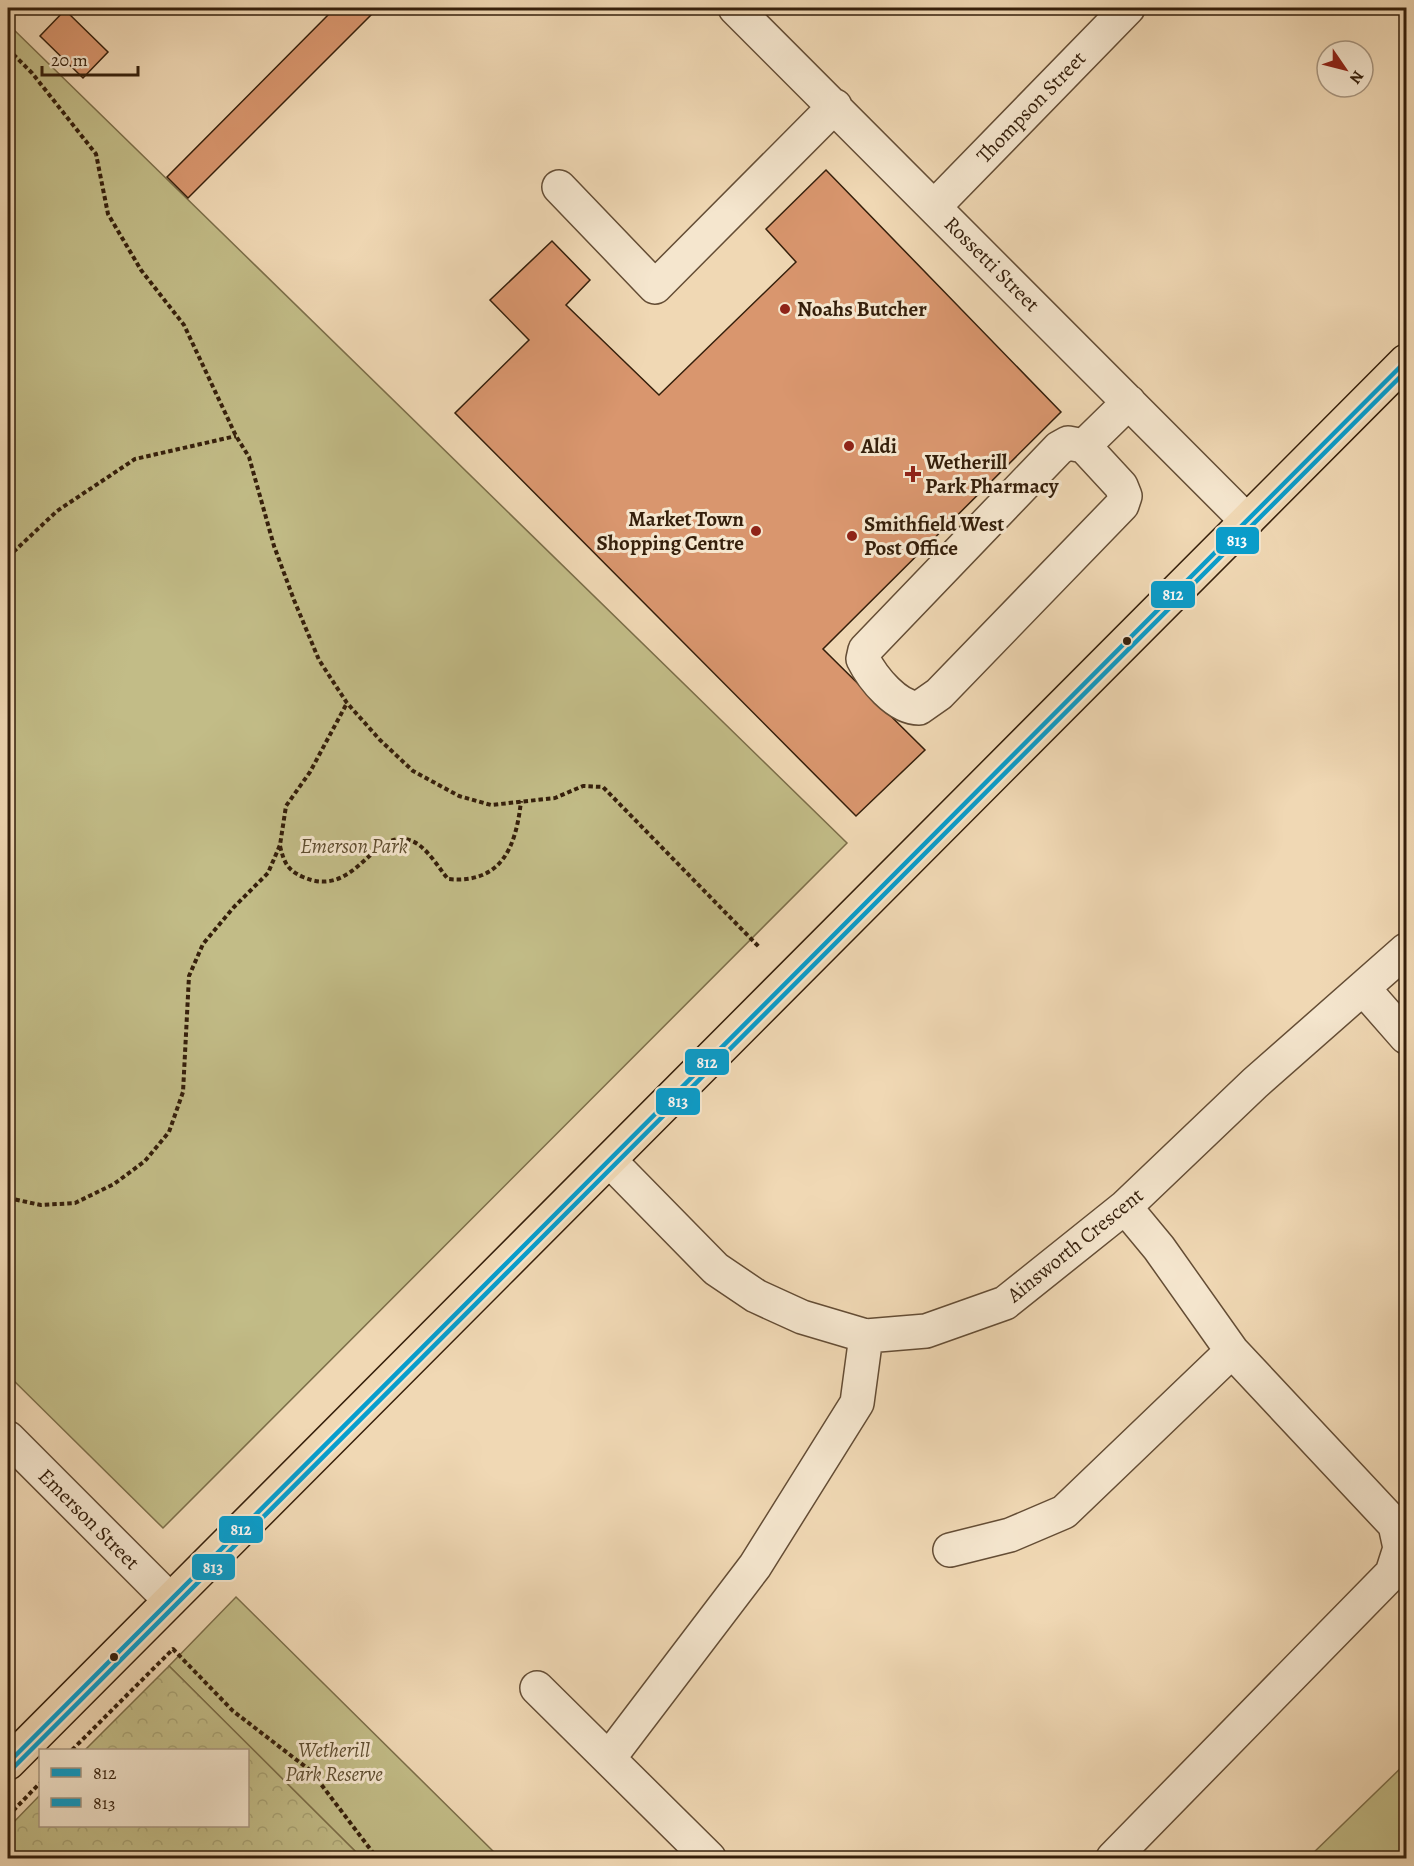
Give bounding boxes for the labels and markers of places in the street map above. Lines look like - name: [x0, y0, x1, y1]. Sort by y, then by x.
- place label: Noahs Butcher: [797, 295, 927, 323]
- marker: Noahs Butcher: [778, 302, 792, 316]
- place label: Aldi: [860, 432, 897, 460]
- marker: Aldi: [842, 439, 856, 453]
- place label: Wetherill Park Pharmacy: [924, 448, 1060, 500]
- marker: Wetherill Park Pharmacy: [906, 467, 920, 481]
- place label: Market Town Shopping Centre: [596, 505, 744, 557]
- place label: Smithfield West Post Office: [864, 510, 1004, 562]
- marker: Market Town Shopping Centre: [749, 524, 763, 538]
- marker: Smithfield West Post Office: [845, 529, 859, 543]
- unlabelled marker: [1121, 635, 1133, 647]
- unlabelled marker: [108, 1651, 120, 1663]

